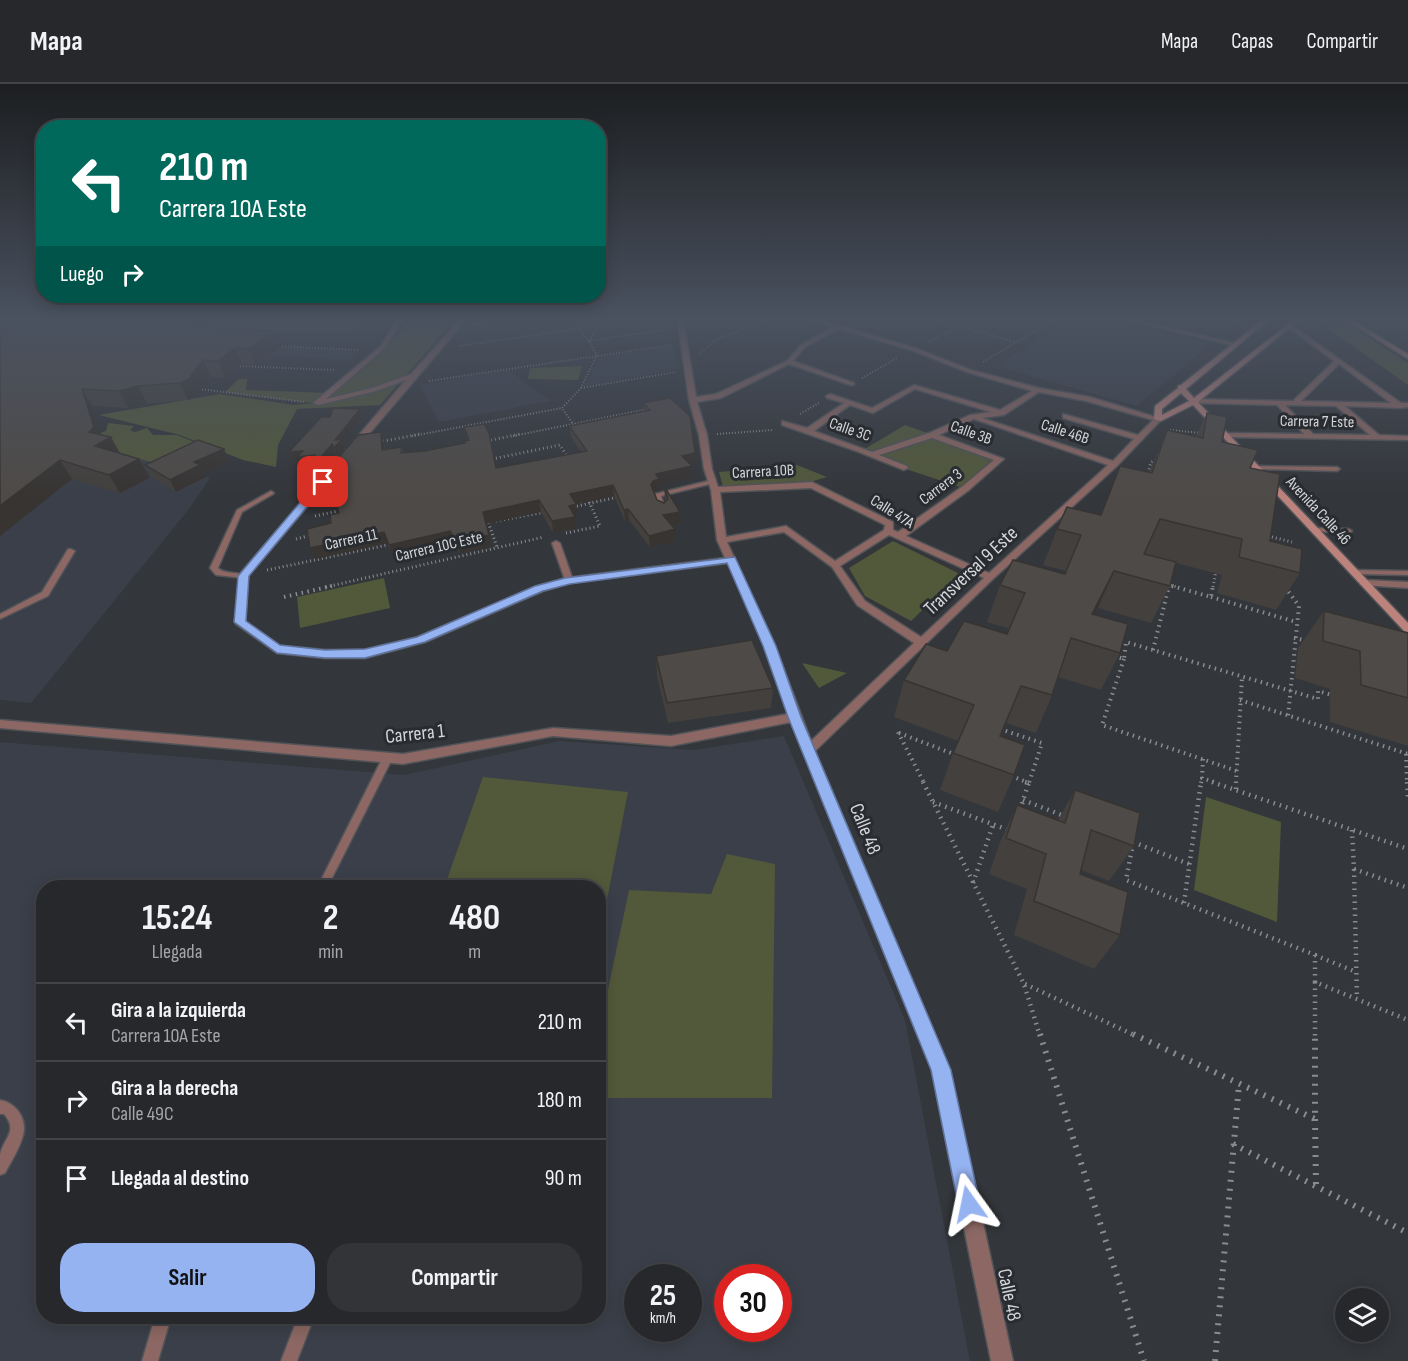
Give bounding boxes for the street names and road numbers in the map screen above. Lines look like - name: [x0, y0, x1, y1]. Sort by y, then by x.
- street label: Carrera 7 Este: [1280, 412, 1354, 432]
- street label: Calle 3C: [827, 414, 874, 446]
- street label: Calle 46B: [1039, 415, 1091, 449]
- street label: Calle 3B: [948, 417, 994, 449]
- street label: Carrera 10B: [732, 461, 794, 483]
- street label: Carrera 3: [916, 465, 966, 509]
- street label: Avenida Calle 46: [1281, 472, 1354, 549]
- street label: Calle 47A: [867, 491, 918, 533]
- street label: Transversal 9 Este: [919, 521, 1023, 621]
- street label: Carrera 11: [323, 525, 379, 555]
- street label: Carrera 10C Este: [394, 528, 484, 566]
- street label: Carrera 1: [384, 719, 446, 749]
- street label: Calle 48: [844, 800, 886, 858]
- street label: Calle 48: [992, 1267, 1026, 1323]

